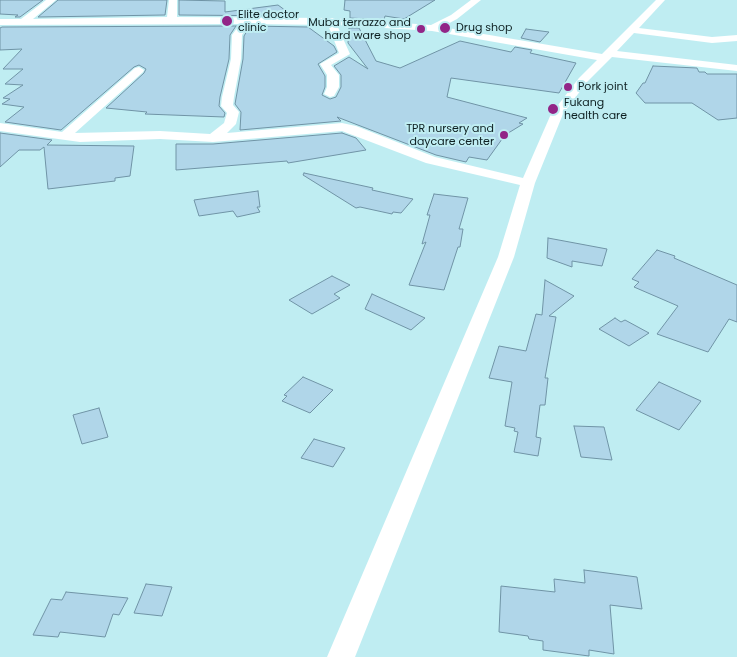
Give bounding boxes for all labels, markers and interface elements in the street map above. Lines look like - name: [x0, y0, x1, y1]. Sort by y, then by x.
- place label: Elite doctor clinic: [238, 8, 299, 34]
- marker: Elite doctor clinic: [220, 14, 234, 28]
- place label: Muba terrazzo and hard ware shop: [308, 16, 411, 42]
- marker: Drug shop: [438, 21, 452, 35]
- place label: Drug shop: [456, 21, 513, 35]
- marker: Muba terrazzo and hard ware shop: [415, 23, 427, 35]
- place label: Pork joint: [578, 80, 628, 94]
- marker: Pork joint: [562, 81, 574, 93]
- place label: Fukang health care: [564, 96, 627, 122]
- marker: Fukang health care: [546, 102, 560, 116]
- place label: TPR nursery and daycare center: [406, 122, 494, 148]
- marker: TPR nursery and daycare center: [498, 129, 510, 141]

